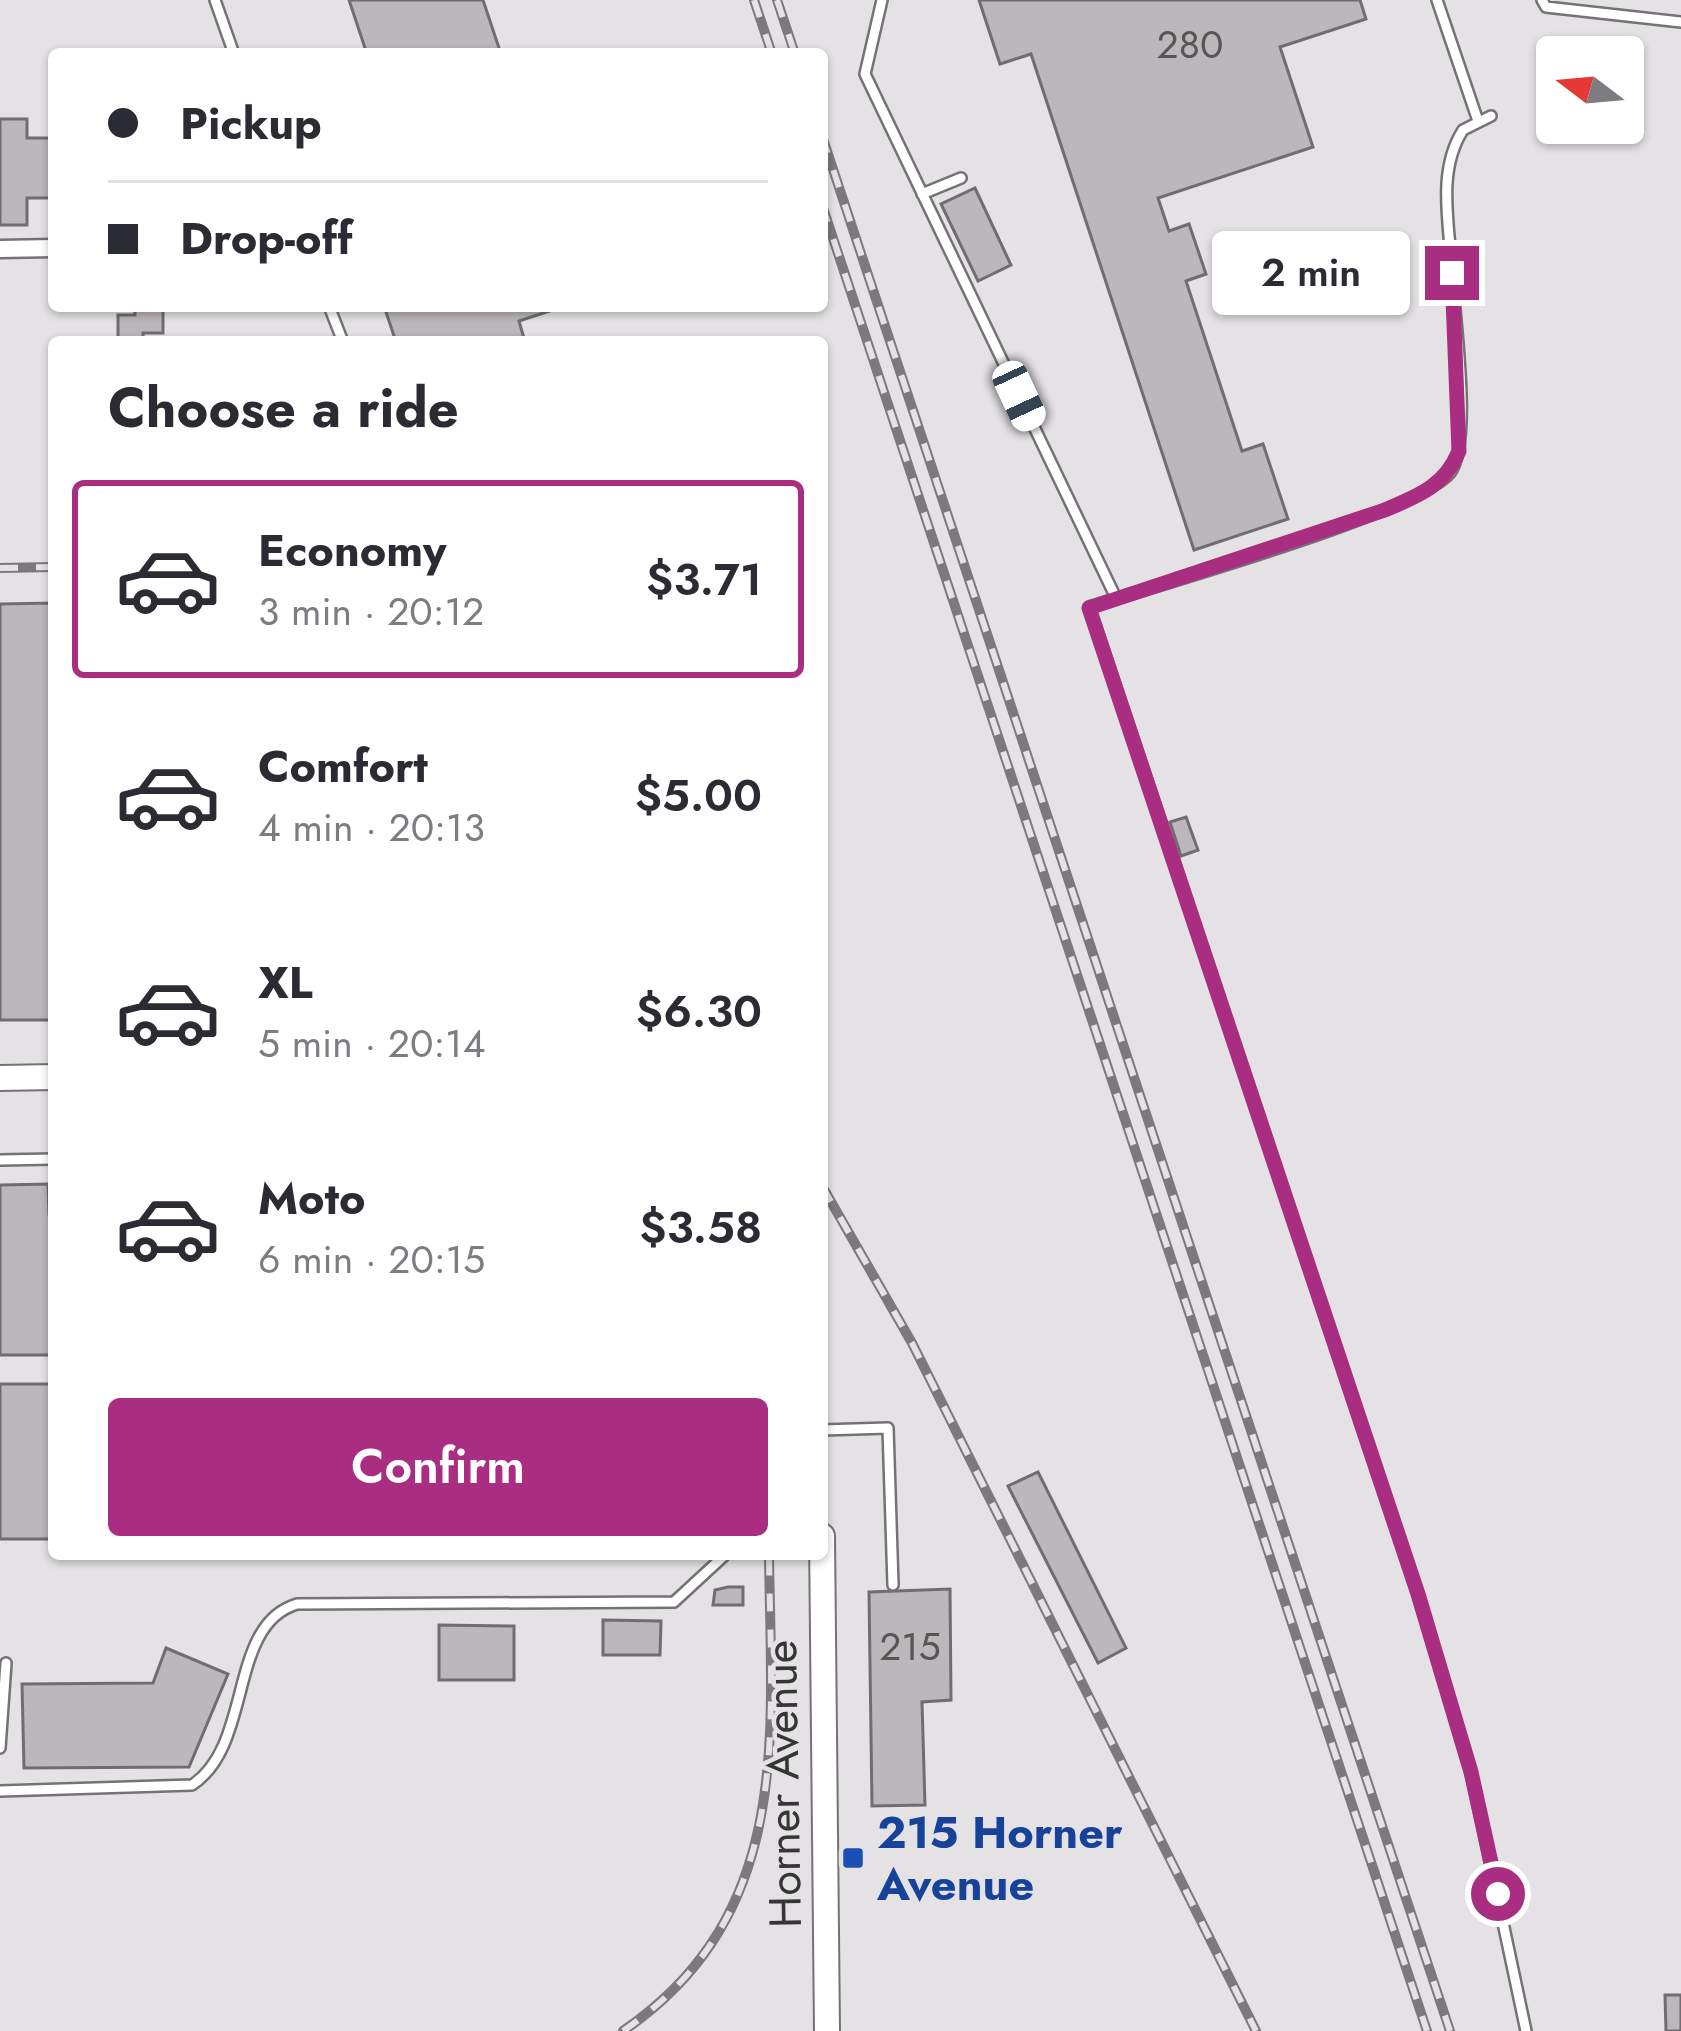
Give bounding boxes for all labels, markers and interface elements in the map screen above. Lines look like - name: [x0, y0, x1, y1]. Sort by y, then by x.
- house number: 280: [1157, 16, 1223, 73]
- north arrow: [1536, 36, 1644, 144]
- map controls: [1536, 36, 1644, 144]
- text: Pickup: [180, 91, 322, 156]
- text: Drop-off: [180, 206, 353, 271]
- callout: 2 min: [1212, 231, 1410, 315]
- text: 2 min: [1261, 244, 1361, 301]
- route end: [1425, 246, 1479, 300]
- car: [987, 356, 1051, 436]
- text: Choose a ride: [108, 369, 459, 447]
- text: Economy: [258, 518, 446, 583]
- icon: car: [114, 525, 222, 633]
- text: $3.71: [646, 547, 762, 612]
- text: 3 min · 20:12: [258, 583, 484, 640]
- text: Comfort: [258, 734, 428, 799]
- icon: car: [114, 741, 222, 849]
- text: $5.00: [635, 763, 762, 828]
- text: 4 min · 20:13: [258, 799, 485, 856]
- text: XL: [258, 950, 313, 1015]
- icon: car: [114, 957, 222, 1065]
- text: $6.30: [636, 979, 762, 1044]
- text: 5 min · 20:14: [258, 1015, 485, 1072]
- text: Moto: [258, 1166, 366, 1231]
- icon: car: [114, 1173, 222, 1281]
- text: $3.58: [639, 1195, 762, 1260]
- text: 6 min · 20:15: [258, 1231, 485, 1288]
- button: Confirm: [108, 1398, 768, 1536]
- house number: 215: [879, 1618, 941, 1675]
- street label: Horner Avenue: [748, 1639, 818, 1929]
- place label: 215 Horner Avenue: [876, 1800, 1123, 1917]
- marker: 215 Horner Avenue: [840, 1845, 866, 1871]
- route start: [1471, 1867, 1525, 1921]

